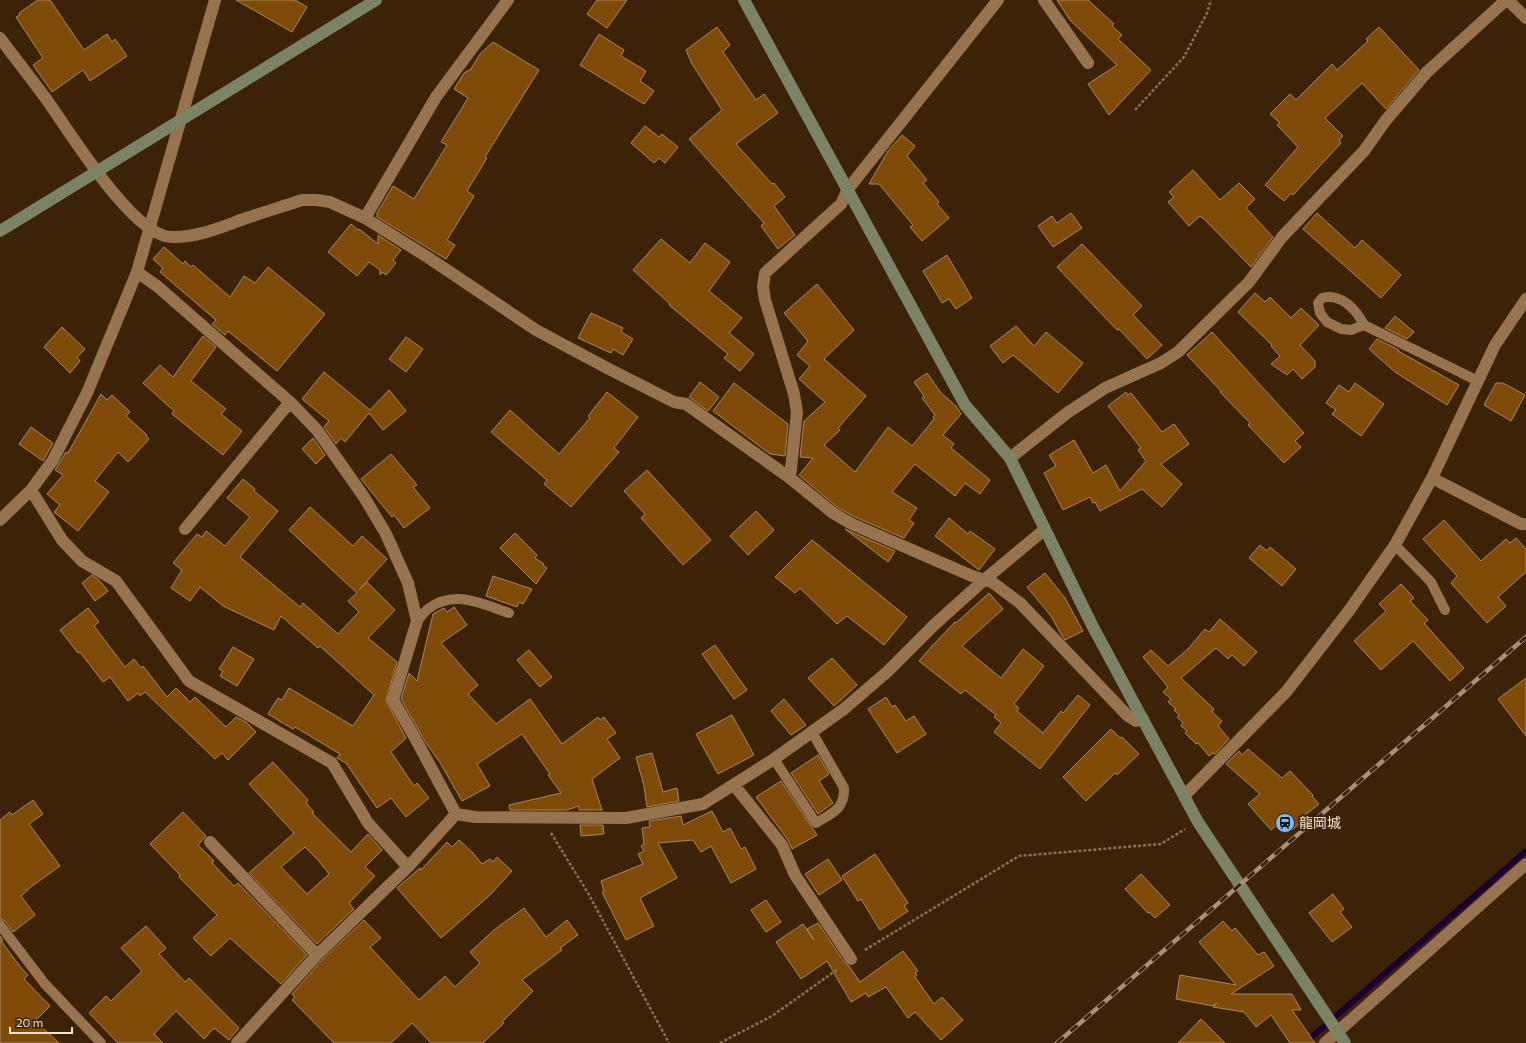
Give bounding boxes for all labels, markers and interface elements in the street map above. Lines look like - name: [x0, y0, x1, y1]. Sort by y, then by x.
- station icon: 龍岡城: [1274, 812, 1296, 834]
- place label: 龍岡城: [1299, 814, 1341, 831]
- scale bar: [10, 1009, 72, 1035]
- text: 20 m: [16, 1015, 43, 1029]

